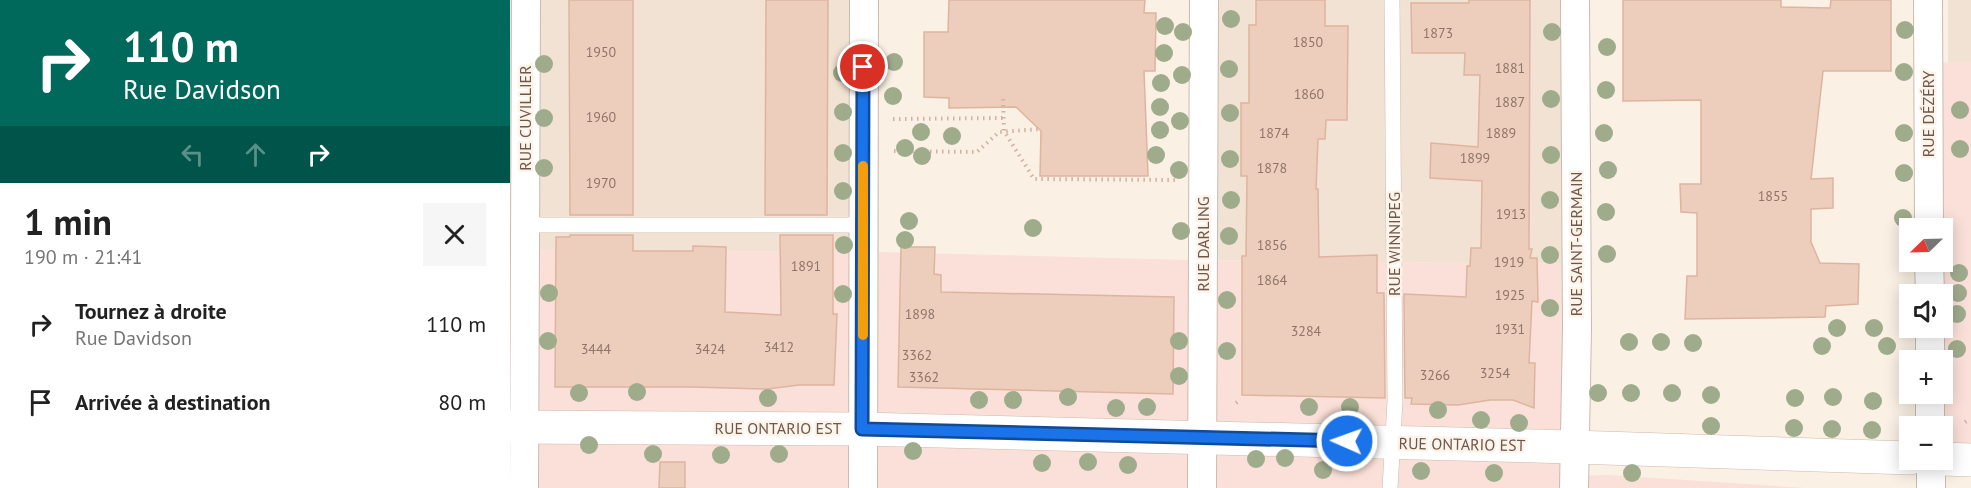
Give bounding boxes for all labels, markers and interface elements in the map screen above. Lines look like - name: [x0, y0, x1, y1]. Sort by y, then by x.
- text: 110 m: [123, 19, 239, 74]
- icon: right: [24, 24, 102, 102]
- house number: 1873: [1423, 24, 1453, 42]
- house number: 1850: [1293, 33, 1324, 51]
- pin: [837, 41, 888, 92]
- house number: 1950: [586, 43, 617, 61]
- icon: arrive: [846, 50, 879, 83]
- house number: 1881: [1495, 59, 1525, 77]
- street label: RUE CUVILLIER: [515, 65, 535, 171]
- street label: RUE DÉZÉRY: [1918, 71, 1938, 157]
- text: Rue Davidson: [123, 72, 281, 106]
- house number: 1860: [1294, 85, 1325, 103]
- house number: 1887: [1495, 93, 1525, 111]
- house number: 1960: [586, 108, 617, 126]
- house number: 1874: [1259, 124, 1290, 142]
- house number: 1889: [1486, 124, 1516, 142]
- icon: left: [176, 138, 209, 171]
- icon: ahead: [239, 138, 272, 171]
- icon: right: [302, 138, 335, 171]
- house number: 1899: [1460, 149, 1490, 167]
- house number: 1878: [1257, 159, 1287, 177]
- street label: RUE SAINT-GERMAIN: [1566, 172, 1586, 316]
- house number: 1970: [586, 174, 617, 192]
- house number: 1855: [1758, 187, 1788, 205]
- street label: RUE WINNIPEG: [1384, 192, 1404, 296]
- street label: RUE DARLING: [1193, 196, 1213, 292]
- text: 1 min: [24, 198, 112, 245]
- button: close: [423, 203, 486, 266]
- house number: 1913: [1496, 205, 1526, 223]
- north arrow: [1899, 218, 1953, 272]
- map controls: [1899, 218, 1953, 470]
- house number: 1856: [1257, 236, 1287, 254]
- text: 190 m · 21:41: [24, 244, 142, 270]
- house number: 1919: [1494, 253, 1524, 271]
- house number: 1891: [791, 257, 821, 275]
- house number: 1864: [1257, 271, 1288, 289]
- button: sound: [1899, 284, 1953, 338]
- house number: 1925: [1495, 286, 1525, 304]
- text: Tournez à droite: [75, 297, 227, 325]
- house number: 1898: [905, 305, 935, 323]
- icon: right: [24, 308, 57, 341]
- text: 110 m: [426, 310, 486, 338]
- house number: 1931: [1495, 320, 1525, 338]
- house number: 3284: [1291, 322, 1322, 340]
- text: Rue Davidson: [75, 325, 192, 351]
- house number: 3412: [764, 338, 794, 356]
- house number: 3444: [581, 340, 612, 358]
- house number: 3424: [695, 340, 726, 358]
- house number: 3362: [902, 346, 932, 364]
- button: +: [1899, 350, 1953, 404]
- house number: 3254: [1480, 364, 1511, 382]
- house number: 3266: [1420, 366, 1450, 384]
- house number: 3362: [909, 368, 939, 386]
- icon: arrive: [24, 386, 57, 419]
- text: Arrivée à destination: [75, 388, 271, 416]
- text: 80 m: [438, 388, 486, 416]
- position arrow: [1315, 409, 1379, 473]
- button: −: [1899, 416, 1953, 470]
- street label: RUE ONTARIO EST: [714, 418, 842, 438]
- street label: RUE ONTARIO EST: [1398, 433, 1526, 455]

